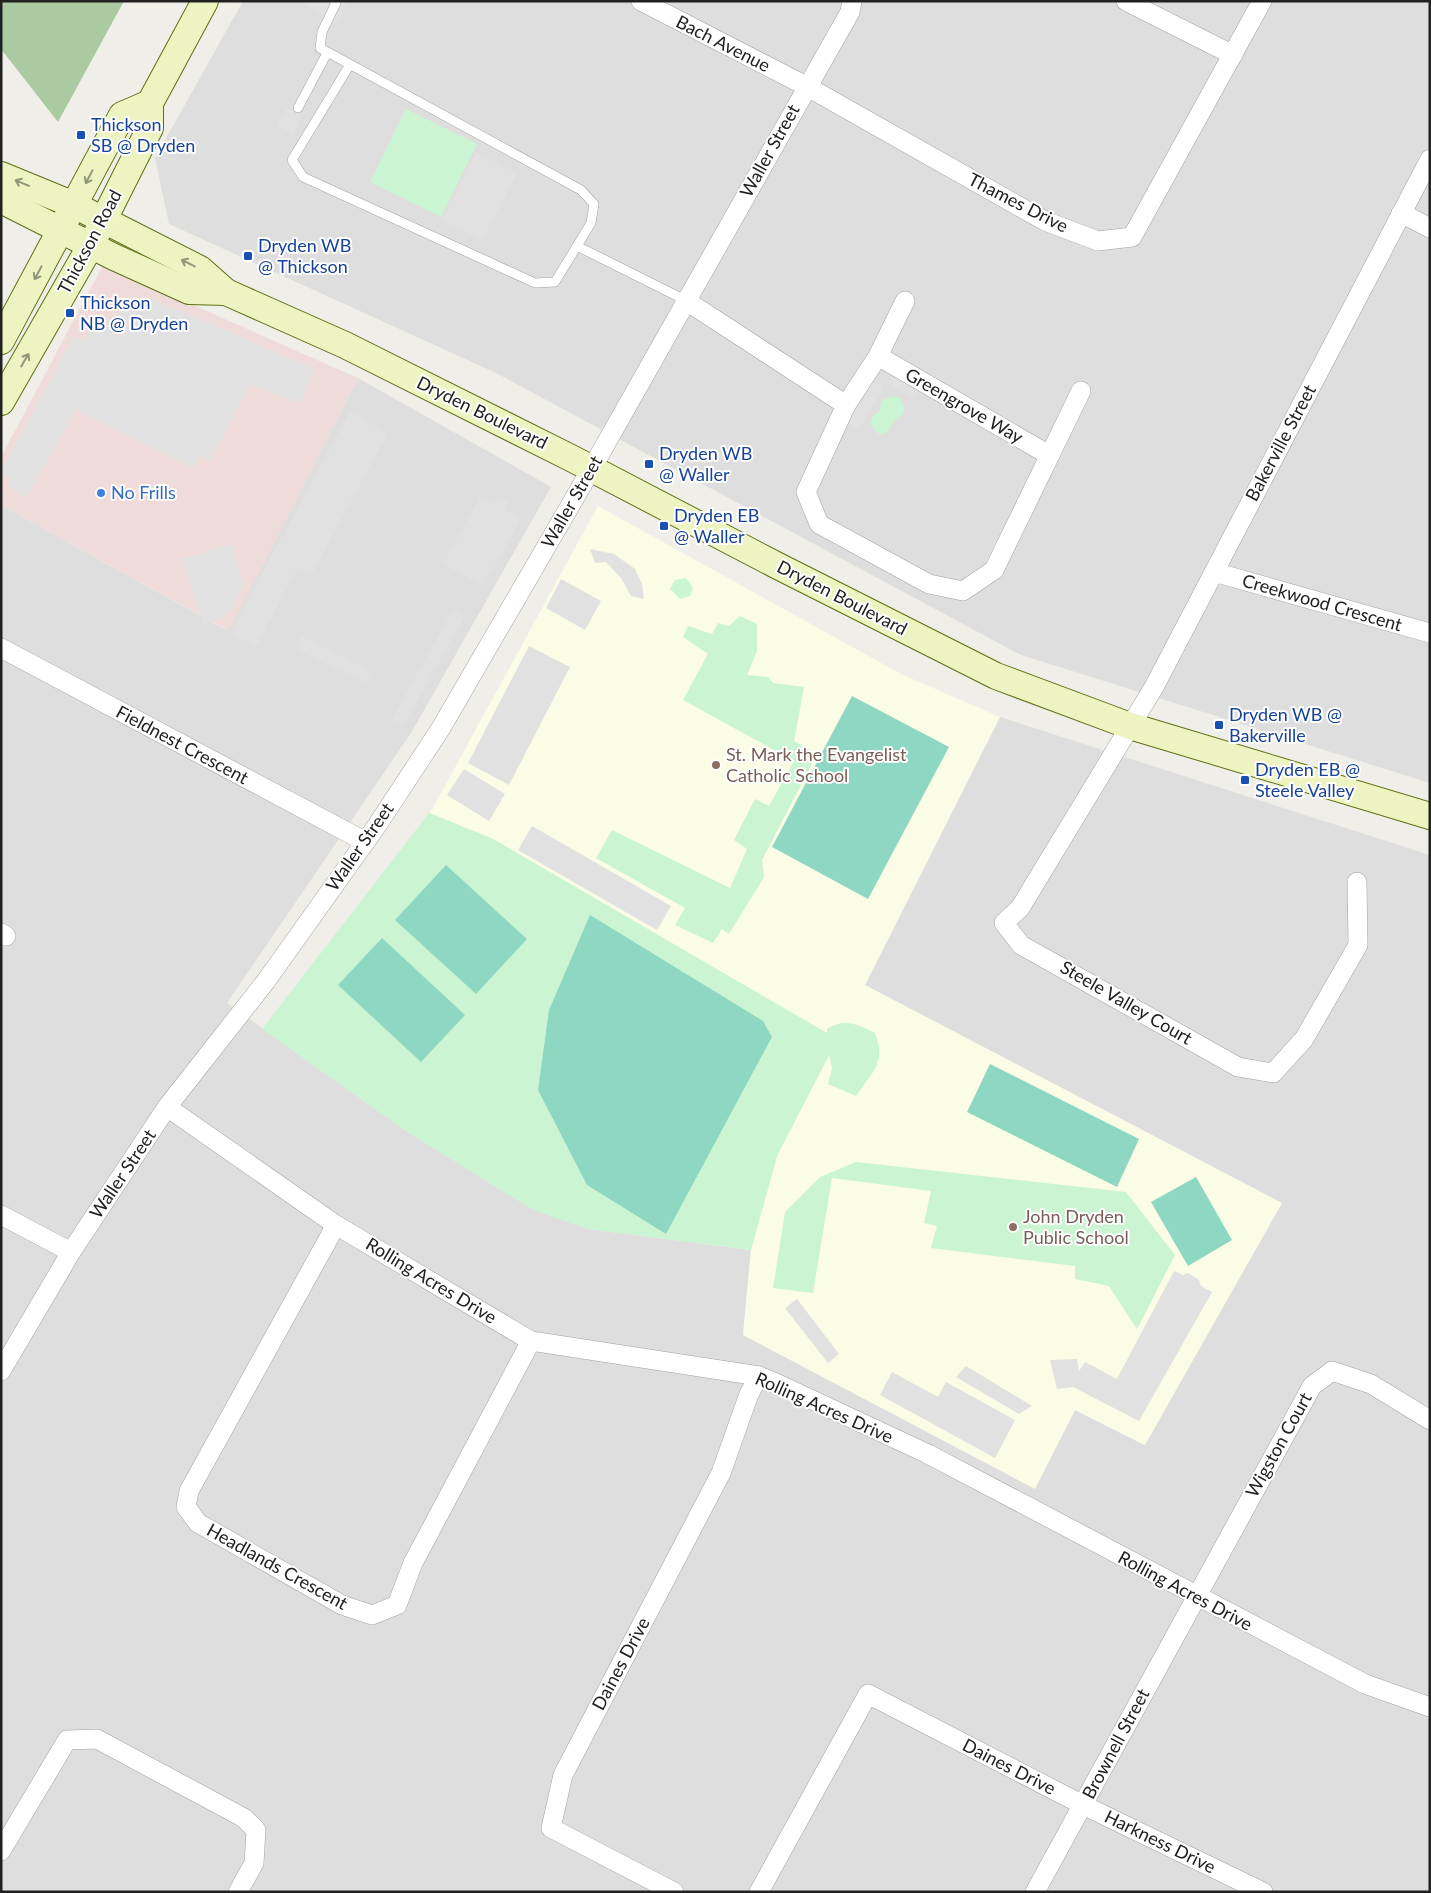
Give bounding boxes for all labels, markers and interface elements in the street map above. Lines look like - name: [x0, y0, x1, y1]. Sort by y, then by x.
- street label: Bach Avenue: [673, 10, 774, 76]
- street label: Waller Street: [735, 100, 804, 201]
- place label: Thickson SB @ Dryden: [91, 113, 195, 156]
- marker: Thickson SB @ Dryden: [75, 129, 87, 141]
- street label: Thames Drive: [965, 168, 1072, 237]
- one-way arrow: [84, 169, 93, 184]
- one-way arrow: [15, 177, 30, 187]
- street label: Thickson Road: [52, 186, 126, 298]
- place label: Dryden WB @ Thickson: [258, 234, 351, 277]
- marker: Dryden WB @ Thickson: [242, 250, 254, 262]
- one-way arrow: [181, 258, 196, 267]
- one-way arrow: [33, 265, 43, 279]
- place label: Thickson NB @ Dryden: [80, 291, 188, 334]
- marker: Thickson NB @ Dryden: [64, 307, 76, 319]
- one-way arrow: [21, 353, 31, 367]
- street label: Greengrove Way: [902, 363, 1028, 448]
- street label: Dryden Boulevard: [413, 371, 551, 453]
- street label: Bakerville Street: [1240, 380, 1320, 505]
- place label: Dryden WB @ Waller: [659, 442, 752, 485]
- street label: Waller Street: [536, 451, 607, 551]
- marker: Dryden WB @ Waller: [643, 458, 655, 470]
- place label: No Frills: [111, 481, 176, 503]
- marker: No Frills: [95, 487, 107, 499]
- place label: Dryden EB @ Waller: [674, 504, 759, 547]
- marker: Dryden EB @ Waller: [658, 520, 670, 532]
- street label: Dryden Boulevard: [774, 555, 911, 639]
- street label: Creekwood Crescent: [1240, 569, 1405, 636]
- street label: Fieldnest Crescent: [113, 700, 253, 788]
- place label: Dryden WB @ Bakerville: [1229, 703, 1342, 746]
- marker: Dryden WB @ Bakerville: [1213, 719, 1225, 731]
- place label: St. Mark the Evangelist Catholic School: [726, 743, 907, 786]
- place label: Dryden EB @ Steele Valley: [1255, 758, 1360, 801]
- marker: St. Mark the Evangelist Catholic School: [710, 759, 722, 771]
- marker: Dryden EB @ Steele Valley: [1239, 774, 1251, 786]
- street label: Waller Street: [321, 798, 398, 895]
- street label: Steele Valley Court: [1057, 955, 1197, 1049]
- street label: Waller Street: [84, 1124, 160, 1222]
- place label: John Dryden Public School: [1023, 1205, 1129, 1248]
- marker: John Dryden Public School: [1007, 1221, 1019, 1233]
- street label: Rolling Acres Drive: [362, 1232, 501, 1328]
- street label: Rolling Acres Drive: [752, 1367, 897, 1447]
- street label: Wigston Court: [1240, 1388, 1316, 1501]
- street label: Headlands Crescent: [203, 1518, 352, 1614]
- street label: Rolling Acres Drive: [1115, 1546, 1256, 1635]
- street label: Daines Drive: [587, 1614, 654, 1714]
- street label: Brownell Street: [1077, 1684, 1154, 1803]
- street label: Daines Drive: [959, 1733, 1060, 1799]
- street label: Harkness Drive: [1101, 1805, 1220, 1877]

